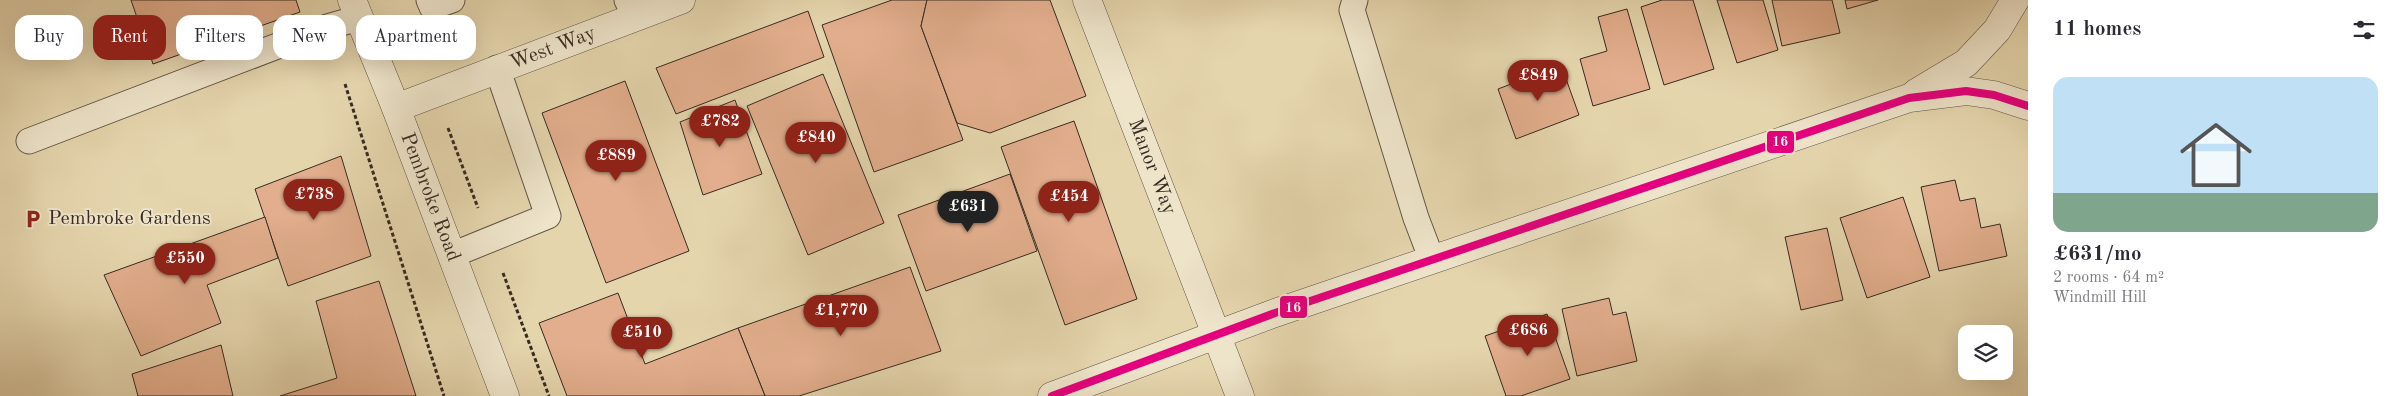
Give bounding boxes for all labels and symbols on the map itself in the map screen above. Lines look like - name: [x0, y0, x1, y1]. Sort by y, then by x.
- street label: West Way: [508, 23, 599, 74]
- pin: £849: [1508, 59, 1568, 102]
- pin: £782: [690, 106, 750, 148]
- street label: Manor Way: [1124, 116, 1179, 218]
- pin: £840: [786, 121, 846, 164]
- street label: Pembroke Road: [396, 130, 463, 264]
- line badge: 16: [1766, 130, 1795, 154]
- text: 16: [1772, 135, 1788, 149]
- pin: £889: [586, 140, 646, 182]
- pin: £738: [284, 178, 344, 221]
- pin: £454: [1039, 180, 1099, 223]
- pin: £631: [938, 190, 998, 233]
- parking icon: Pembroke Gardens: [22, 208, 44, 230]
- place label: Pembroke Gardens: [48, 209, 211, 229]
- pin: £550: [155, 242, 215, 285]
- pin: £1,770: [800, 294, 882, 337]
- line badge: 16: [1279, 295, 1308, 319]
- text: 16: [1285, 301, 1301, 315]
- pin: £686: [1498, 314, 1558, 357]
- pin: £510: [612, 316, 672, 359]

